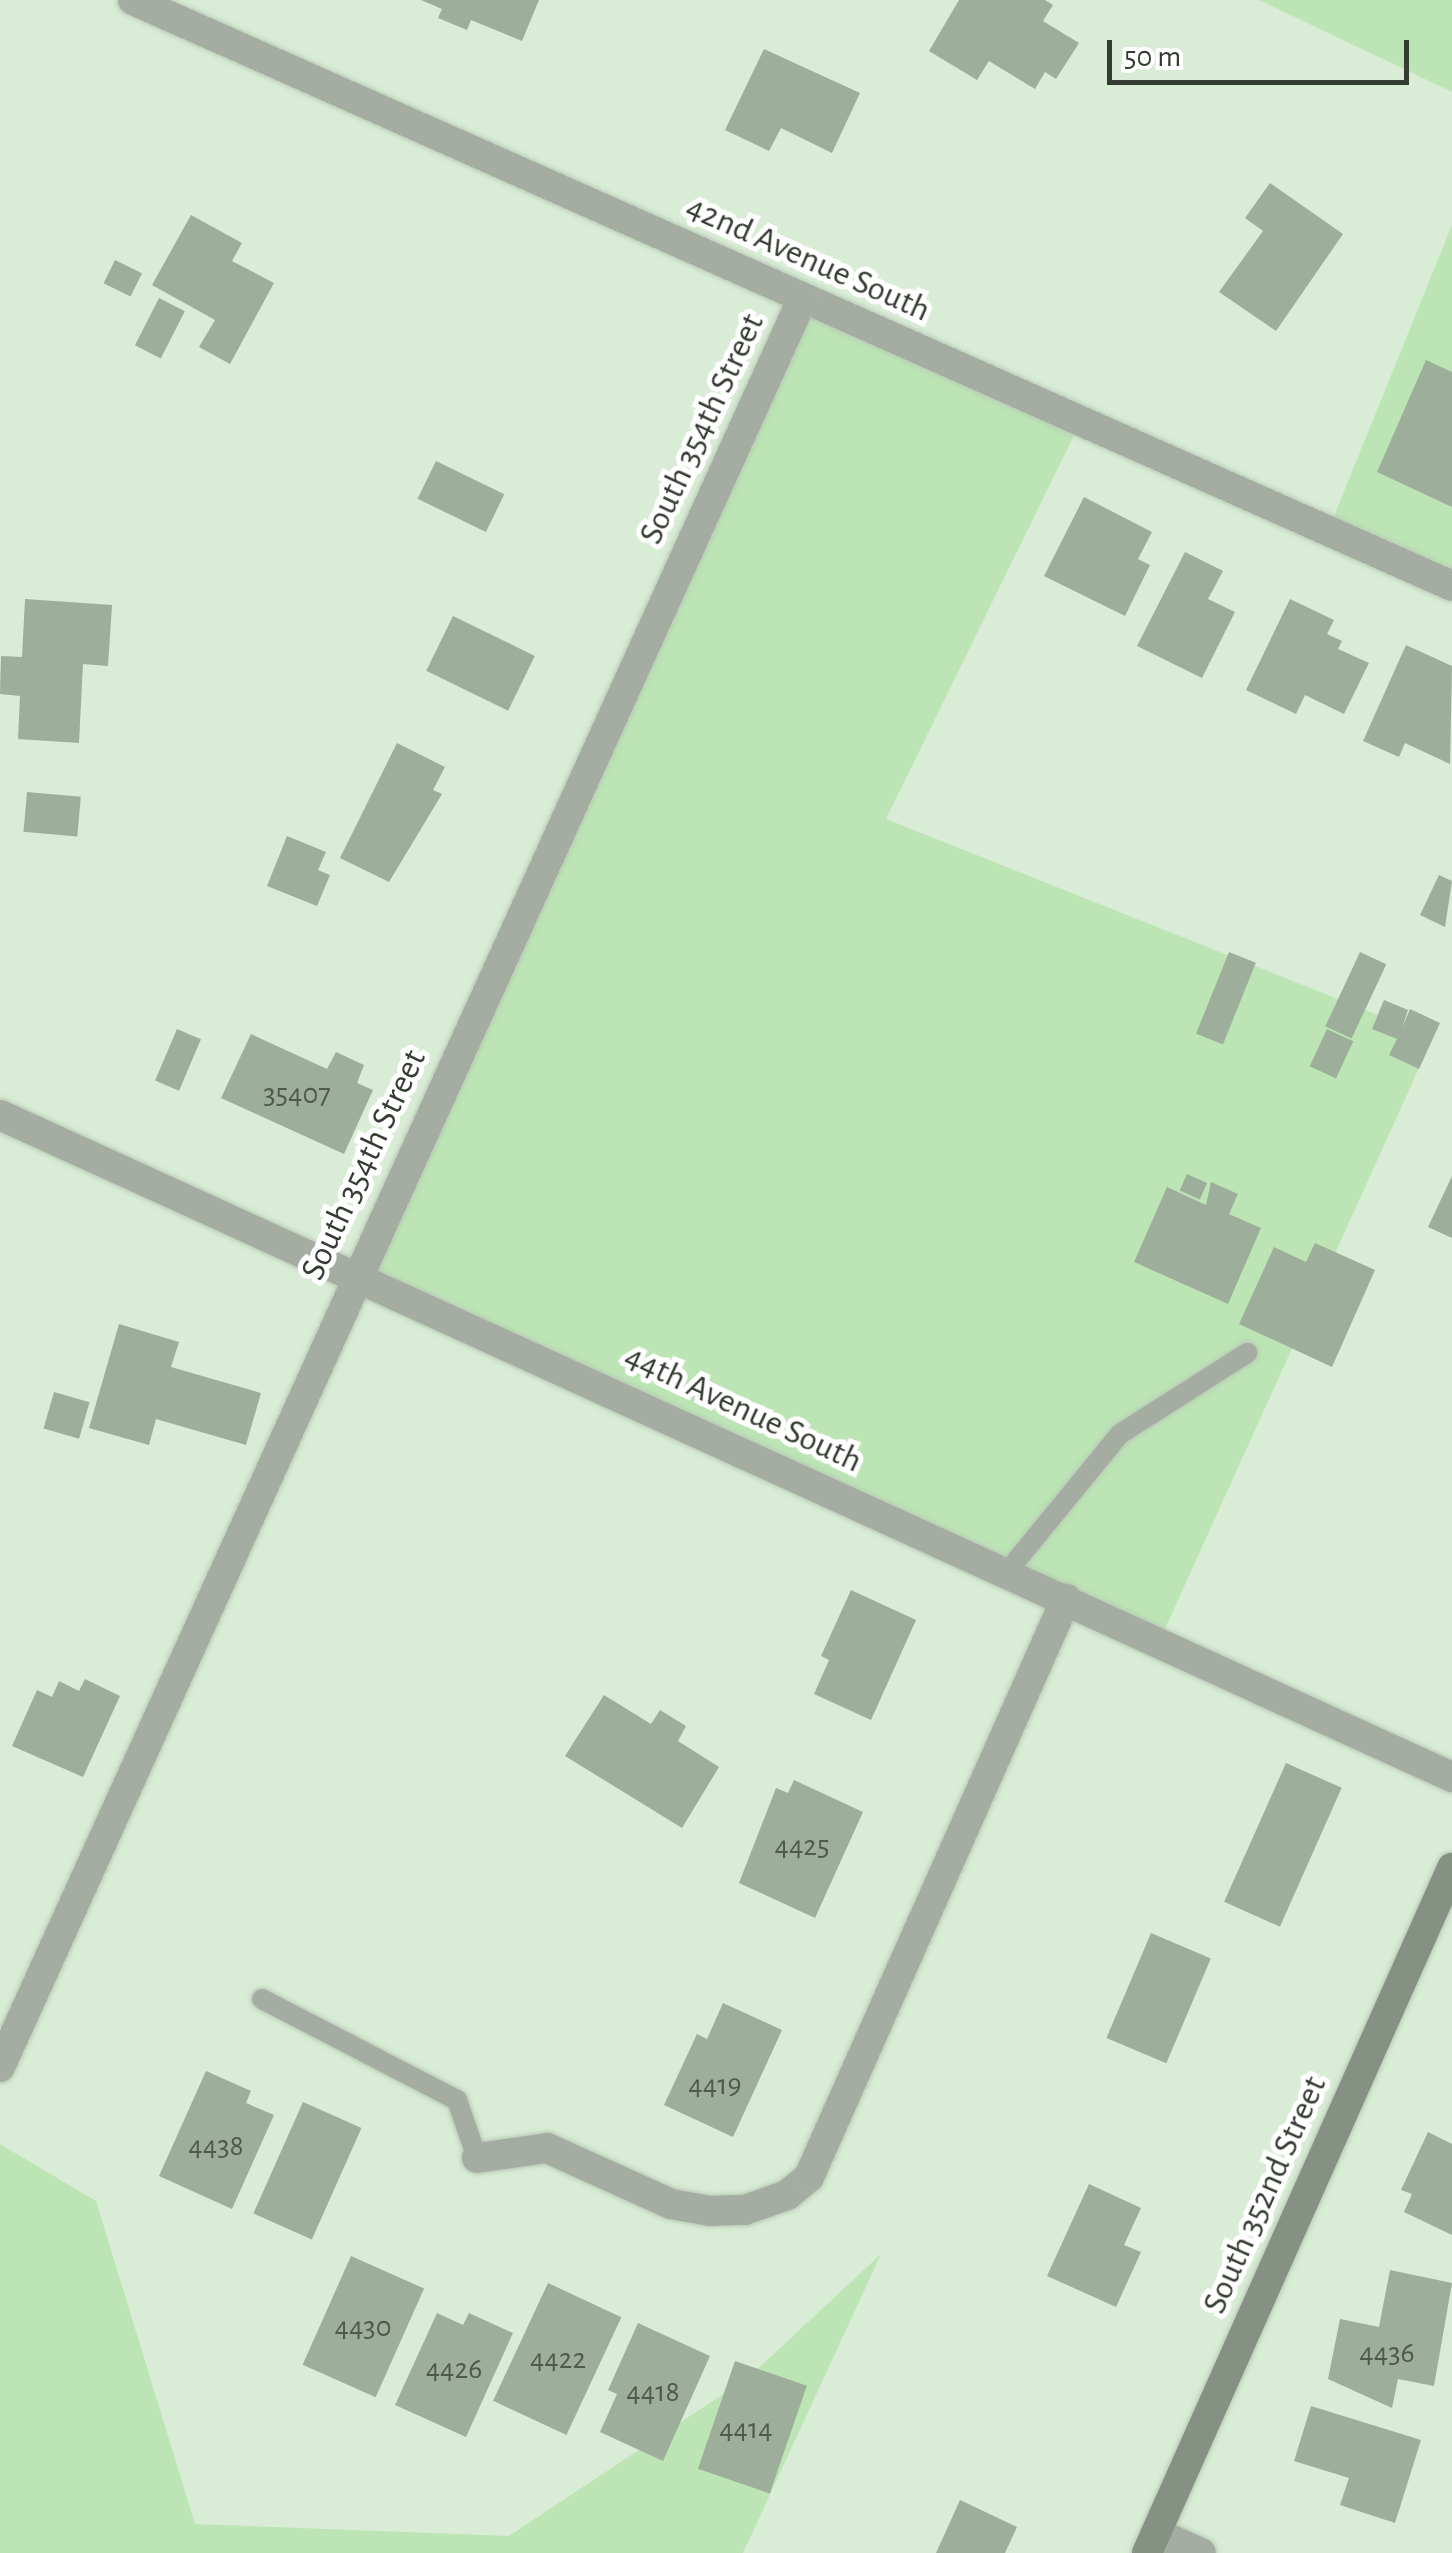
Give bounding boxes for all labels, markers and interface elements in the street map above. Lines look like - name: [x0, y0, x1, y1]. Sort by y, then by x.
- scale bar: [1112, 20, 1414, 82]
- text: 50 m: [1124, 42, 1181, 72]
- street label: 42nd Avenue South: [679, 186, 937, 332]
- street label: South 354th Street: [630, 307, 774, 551]
- street label: South 354th Street: [292, 1043, 436, 1287]
- house number: 35407: [263, 1076, 331, 1112]
- street label: 44th Avenue South: [618, 1336, 868, 1482]
- house number: 4425: [774, 1828, 830, 1864]
- house number: 4419: [688, 2067, 742, 2103]
- street label: South 352nd Street: [1194, 2070, 1336, 2320]
- house number: 4438: [188, 2128, 244, 2164]
- house number: 4430: [334, 2309, 392, 2345]
- house number: 4436: [1359, 2335, 1415, 2371]
- house number: 4422: [530, 2341, 586, 2377]
- house number: 4426: [426, 2351, 482, 2387]
- house number: 4418: [626, 2374, 680, 2410]
- house number: 4414: [719, 2411, 773, 2447]

